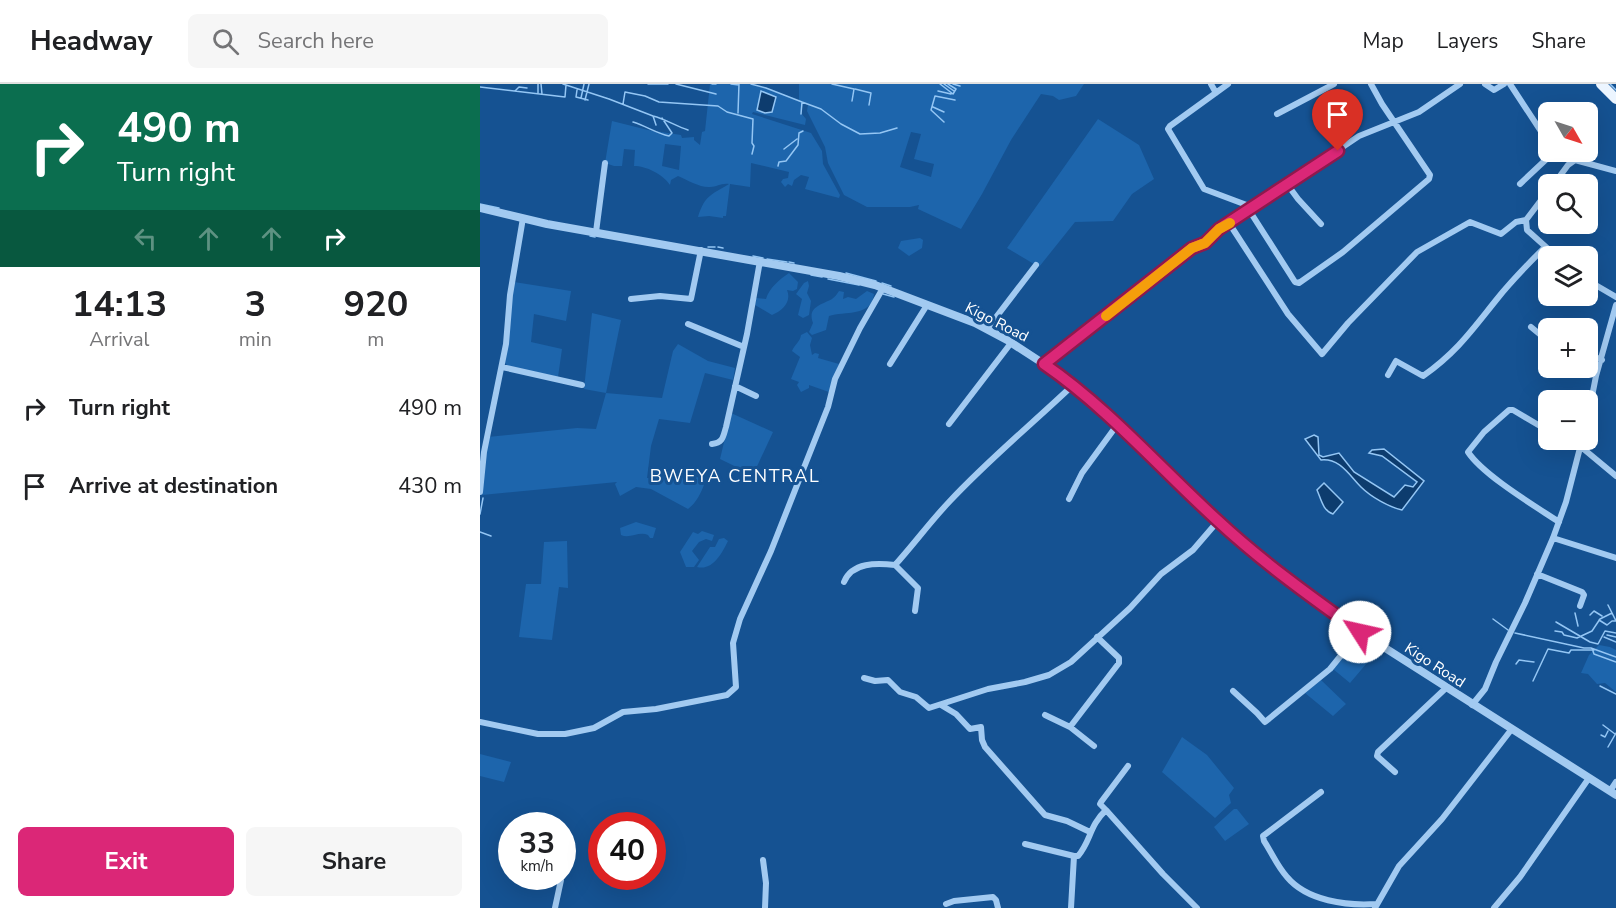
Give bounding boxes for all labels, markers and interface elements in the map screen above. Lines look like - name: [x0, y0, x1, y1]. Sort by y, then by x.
- search box: [188, 14, 608, 68]
- text: Headway: [30, 22, 152, 60]
- icon: search: [209, 25, 242, 58]
- text: Search here: [257, 26, 374, 56]
- text: Map: [1362, 27, 1404, 55]
- text: Layers: [1437, 27, 1498, 55]
- text: Share: [1531, 27, 1586, 55]
- pin: [1312, 89, 1363, 151]
- icon: arrive: [1321, 98, 1354, 131]
- text: 490 m: [117, 100, 241, 157]
- north arrow: [1538, 102, 1598, 162]
- map controls: [1538, 102, 1598, 450]
- icon: right: [18, 108, 96, 186]
- text: Turn right: [117, 154, 235, 191]
- button: search: [1538, 174, 1598, 234]
- icon: left: [129, 222, 162, 255]
- icon: ahead: [192, 222, 225, 255]
- icon: ahead: [255, 222, 288, 255]
- icon: right: [318, 222, 351, 255]
- button: layers: [1538, 246, 1598, 306]
- text: 14:13: [72, 280, 167, 329]
- text: 3: [244, 280, 266, 329]
- text: 920: [343, 280, 408, 329]
- street label: Kigo Road: [962, 297, 1032, 347]
- button: +: [1538, 318, 1598, 378]
- text: Arrival: [89, 326, 149, 353]
- text: min: [239, 326, 272, 353]
- text: m: [367, 326, 384, 353]
- button: −: [1538, 390, 1598, 450]
- icon: right: [18, 392, 51, 425]
- text: Turn right: [69, 393, 170, 423]
- text: 490 m: [398, 393, 462, 423]
- district label: BWEYA CENTRAL: [650, 464, 820, 488]
- icon: arrive: [18, 470, 51, 503]
- text: Arrive at destination: [69, 471, 278, 501]
- text: 430 m: [398, 471, 462, 501]
- position arrow: [1328, 600, 1392, 664]
- street label: Kigo Road: [1401, 638, 1469, 692]
- speed limit sign: 40: [588, 812, 666, 890]
- text: 33: [519, 823, 555, 864]
- button: Exit: [18, 827, 234, 896]
- button: Share: [246, 827, 462, 896]
- text: km/h: [520, 856, 554, 876]

